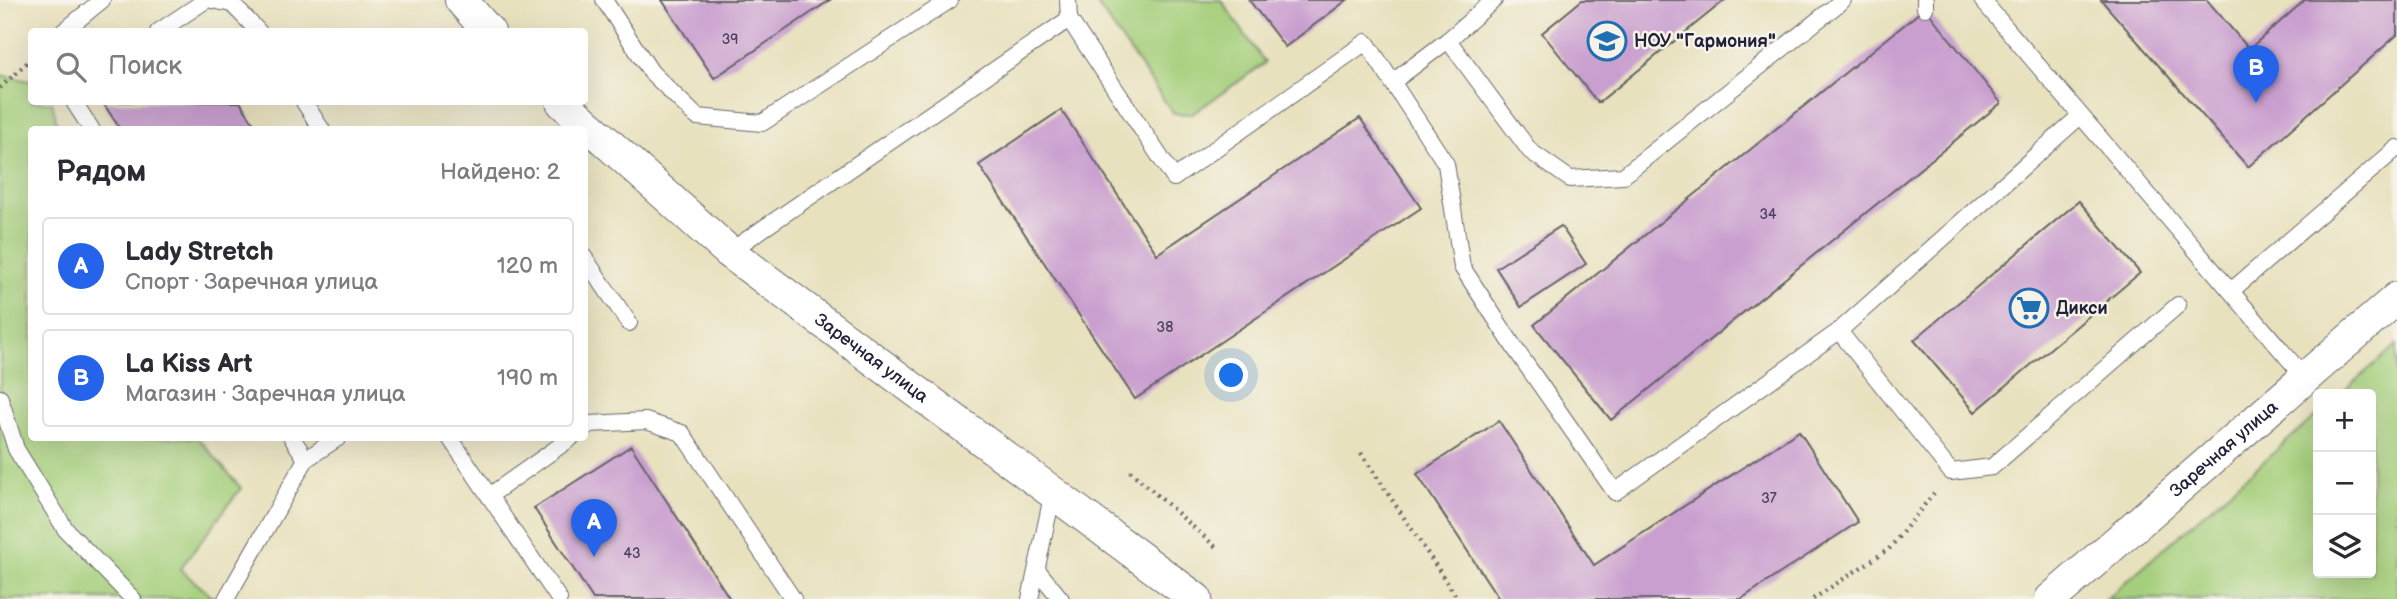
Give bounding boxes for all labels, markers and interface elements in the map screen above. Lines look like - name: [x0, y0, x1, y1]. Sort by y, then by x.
- school or university icon: НОУ "Гармония": [1586, 20, 1628, 62]
- search box: [28, 28, 588, 105]
- house number: 39: [722, 31, 738, 48]
- place label: НОУ "Гармония": [1634, 31, 1776, 52]
- pin: B: [2233, 45, 2279, 103]
- icon: search: [52, 48, 90, 86]
- text: Поиск: [108, 51, 182, 82]
- text: Рядом: [56, 154, 146, 190]
- text: Найдено: 2: [440, 158, 560, 186]
- house number: 34: [1759, 206, 1777, 223]
- text: Lady Stretch: [125, 237, 274, 268]
- text: A: [74, 252, 88, 280]
- text: 120 m: [497, 252, 558, 280]
- text: Спорт · Заречная улица: [125, 268, 378, 296]
- supermarket icon: Дикси: [2008, 287, 2050, 329]
- place label: Дикси: [2056, 298, 2108, 319]
- street label: Заречная улица: [811, 309, 933, 407]
- house number: 38: [1157, 319, 1173, 336]
- text: La Kiss Art: [125, 349, 253, 380]
- your location: [1214, 358, 1248, 392]
- text: B: [73, 364, 89, 392]
- text: 190 m: [497, 364, 558, 392]
- text: Магазин · Заречная улица: [125, 380, 406, 408]
- map controls: [2313, 389, 2376, 578]
- button: +: [2313, 389, 2376, 452]
- street label: Заречная улица: [2165, 396, 2282, 501]
- button: −: [2313, 452, 2376, 515]
- house number: 37: [1761, 490, 1777, 507]
- pin: A: [571, 499, 617, 557]
- button: layers: [2313, 515, 2376, 578]
- house number: 43: [623, 545, 641, 562]

